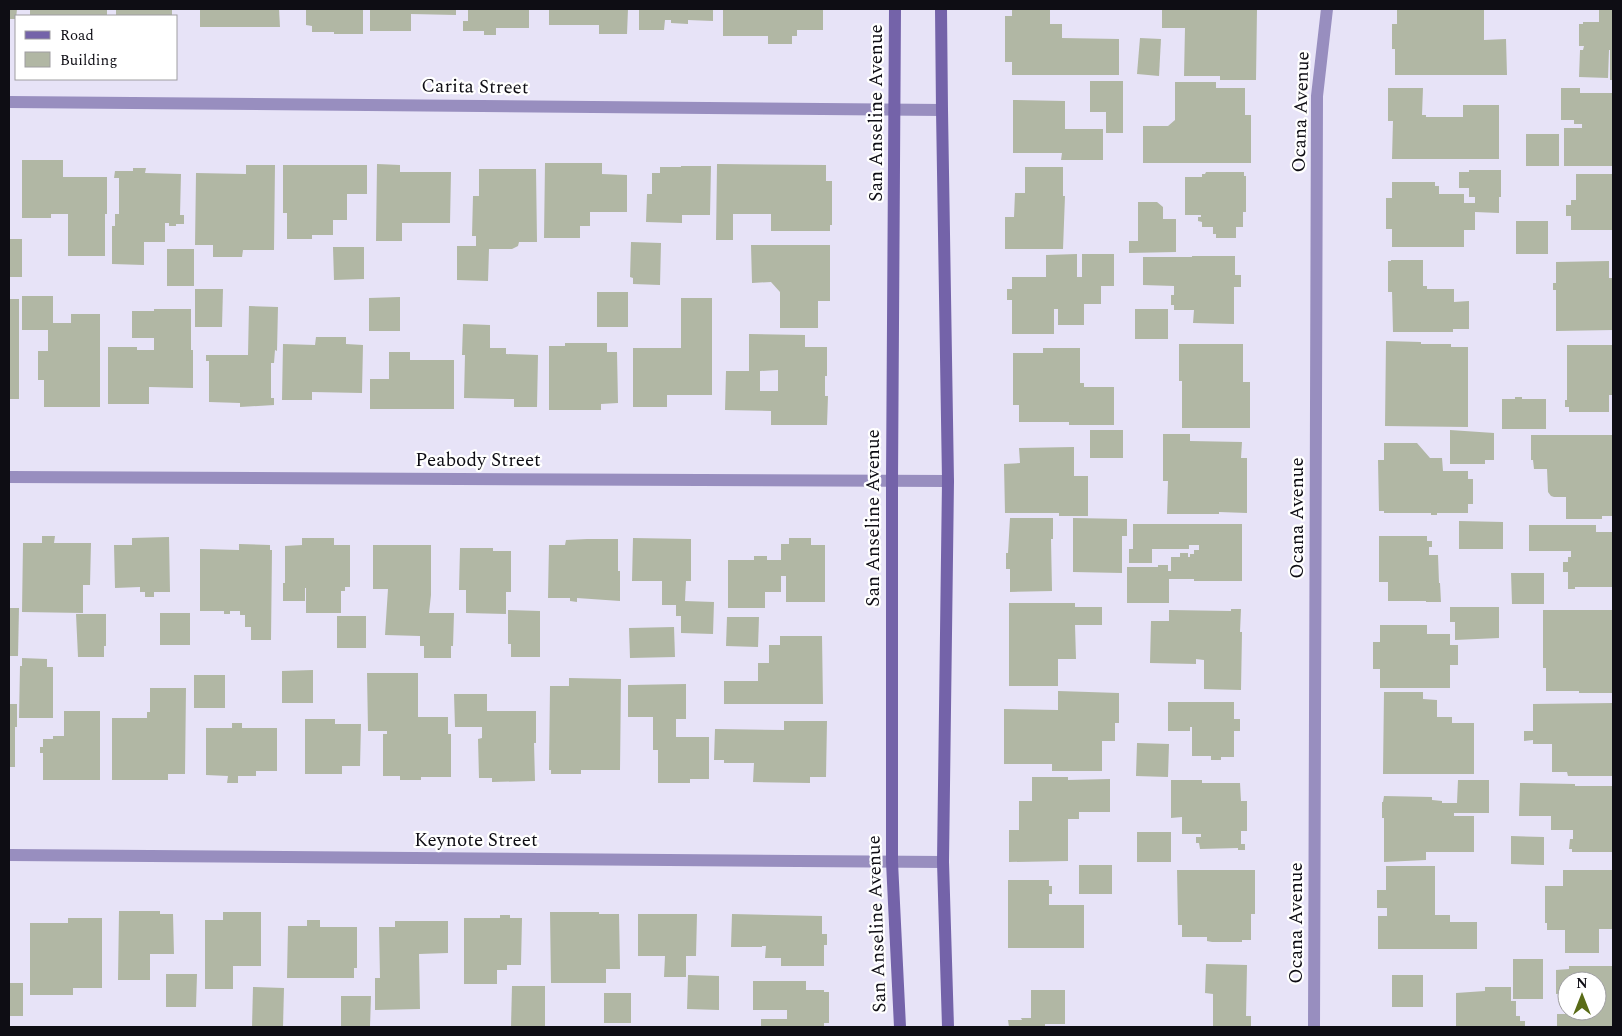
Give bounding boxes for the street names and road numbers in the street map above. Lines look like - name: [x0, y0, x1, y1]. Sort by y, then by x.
- street label: San Anseline Avenue: [862, 24, 891, 202]
- street label: Ocana Avenue: [1284, 51, 1318, 173]
- street label: Carita Street: [421, 72, 529, 102]
- street label: San Anseline Avenue: [859, 429, 888, 607]
- street label: Peabody Street: [415, 446, 541, 475]
- street label: Ocana Avenue: [1283, 457, 1312, 579]
- street label: Keynote Street: [414, 826, 538, 855]
- street label: San Anseline Avenue: [859, 835, 895, 1013]
- street label: Ocana Avenue: [1282, 862, 1311, 984]

